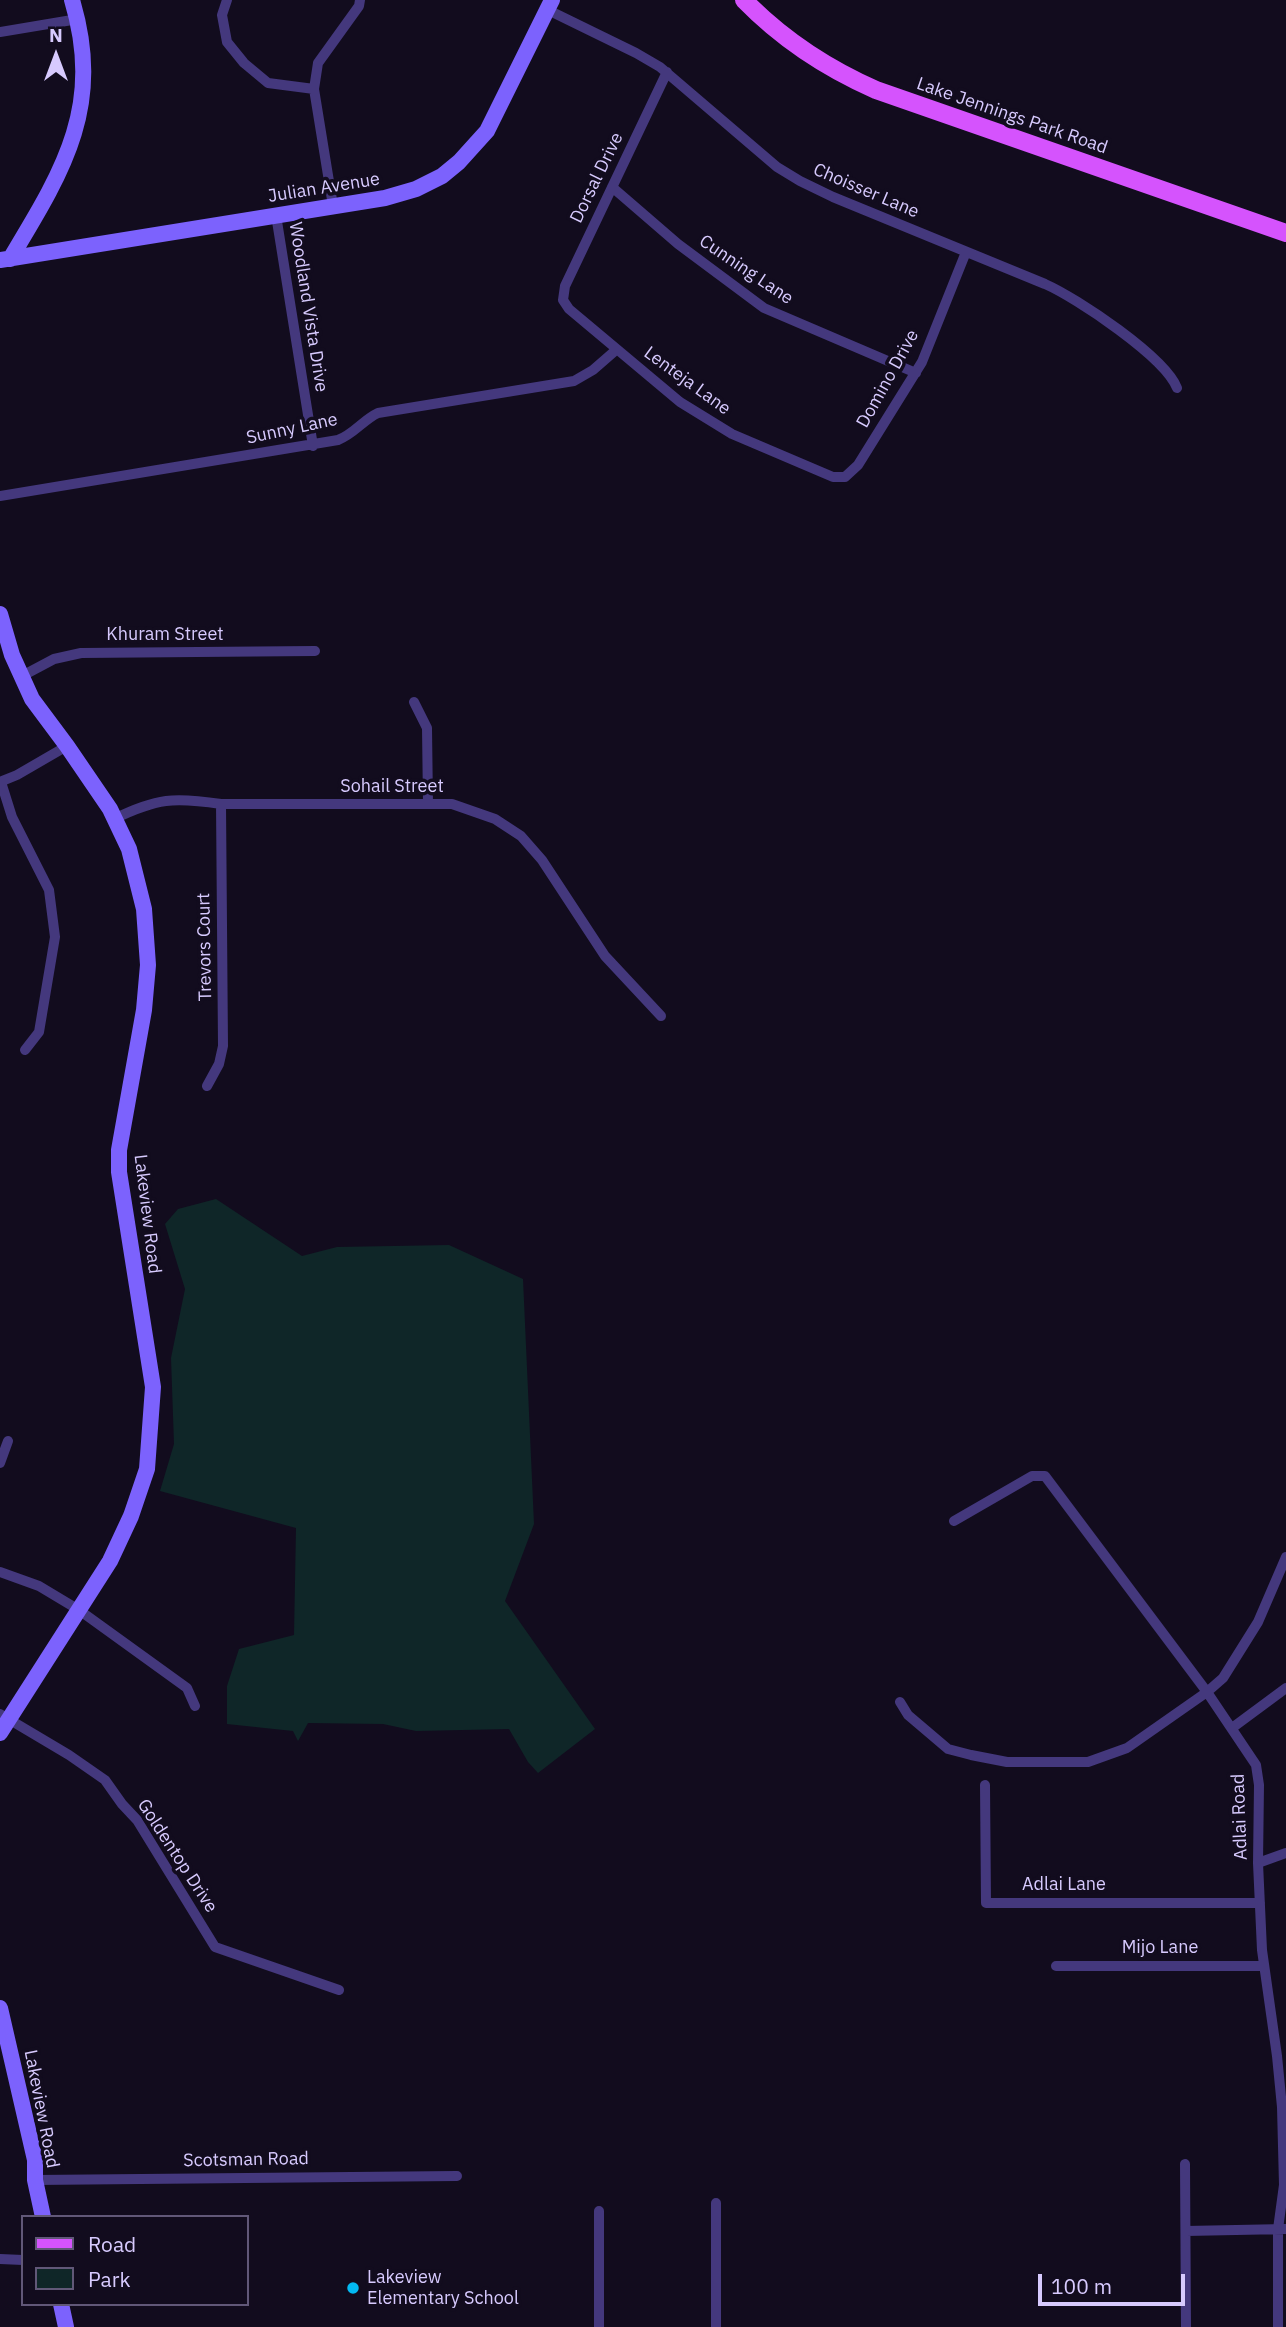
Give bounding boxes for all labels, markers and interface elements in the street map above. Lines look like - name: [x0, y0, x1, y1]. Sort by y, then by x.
- north arrow: [21, 21, 91, 91]
- text: N: [49, 23, 63, 47]
- street label: Lake Jennings Park Road: [914, 73, 1110, 159]
- street label: Dorsal Drive: [566, 129, 628, 227]
- street label: Choisser Lane: [810, 159, 922, 223]
- street label: Julian Avenue: [267, 168, 381, 208]
- street label: Woodland Vista Drive: [284, 220, 332, 394]
- street label: Cunning Lane: [695, 231, 797, 309]
- street label: Domino Drive: [852, 326, 924, 432]
- street label: Lenteja Lane: [639, 342, 735, 420]
- street label: Sunny Lane: [244, 409, 340, 449]
- street label: Khuram Street: [106, 624, 224, 646]
- street label: Sohail Street: [340, 776, 444, 798]
- street label: Trevors Court: [193, 893, 217, 1001]
- street label: Lakeview Road: [129, 1153, 165, 1275]
- street label: Adlai Road: [1228, 1773, 1252, 1861]
- street label: Goldentop Drive: [132, 1795, 222, 1917]
- street label: Adlai Lane: [1022, 1874, 1106, 1896]
- street label: Mijo Lane: [1122, 1937, 1198, 1959]
- street label: Lakeview Road: [19, 2048, 63, 2170]
- street label: Scotsman Road: [183, 2148, 309, 2172]
- legend: [21, 2215, 248, 2306]
- text: Road: [88, 2230, 136, 2258]
- scale bar: [1041, 2260, 1188, 2304]
- text: Park: [88, 2265, 131, 2293]
- place label: Lakeview Elementary School: [367, 2267, 519, 2310]
- text: 100 m: [1051, 2272, 1112, 2300]
- marker: Lakeview Elementary School: [345, 2280, 361, 2296]

